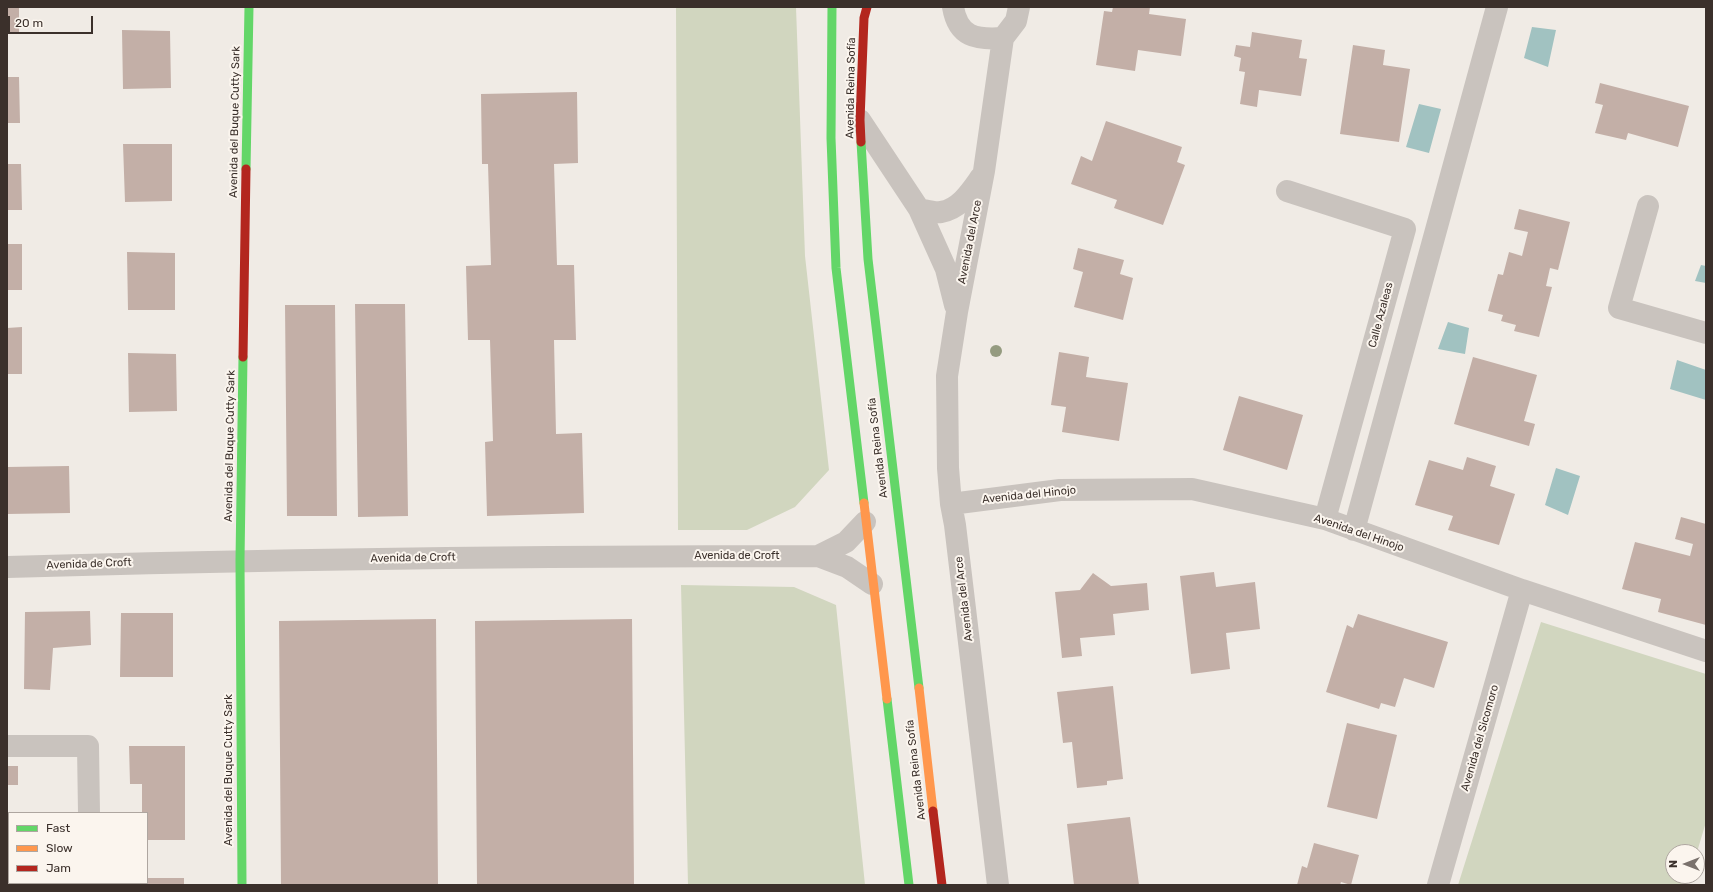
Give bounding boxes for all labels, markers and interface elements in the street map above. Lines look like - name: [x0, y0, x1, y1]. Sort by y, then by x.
- scale bar: [10, 8, 95, 34]
- text: 20 m: [15, 16, 43, 30]
- street label: Avenida Reina Sofía: [844, 37, 858, 139]
- street label: Avenida del Buque Cutty Sark: [227, 46, 243, 198]
- street label: Avenida del Arce: [955, 199, 985, 285]
- street label: Calle Azaleas: [1366, 281, 1396, 349]
- street label: Avenida del Buque Cutty Sark: [222, 370, 238, 522]
- street label: Avenida Reina Sofía: [865, 397, 891, 499]
- street label: Avenida del Hinojo: [981, 484, 1077, 506]
- street label: Avenida del Hinojo: [1312, 511, 1406, 555]
- street label: Avenida de Croft: [694, 549, 780, 563]
- street label: Avenida de Croft: [370, 551, 456, 565]
- street label: Avenida de Croft: [46, 556, 132, 572]
- street label: Avenida del Arce: [952, 556, 976, 642]
- street label: Avenida del Sicomoro: [1458, 683, 1502, 793]
- street label: Avenida del Buque Cutty Sark: [222, 694, 236, 846]
- street label: Avenida Reina Sofía: [903, 719, 929, 821]
- legend: [8, 812, 148, 884]
- text: Fast: [46, 821, 70, 835]
- text: Slow: [46, 841, 73, 855]
- north arrow: [1665, 844, 1705, 884]
- text: N: [1667, 860, 1680, 868]
- text: Jam: [46, 861, 71, 875]

